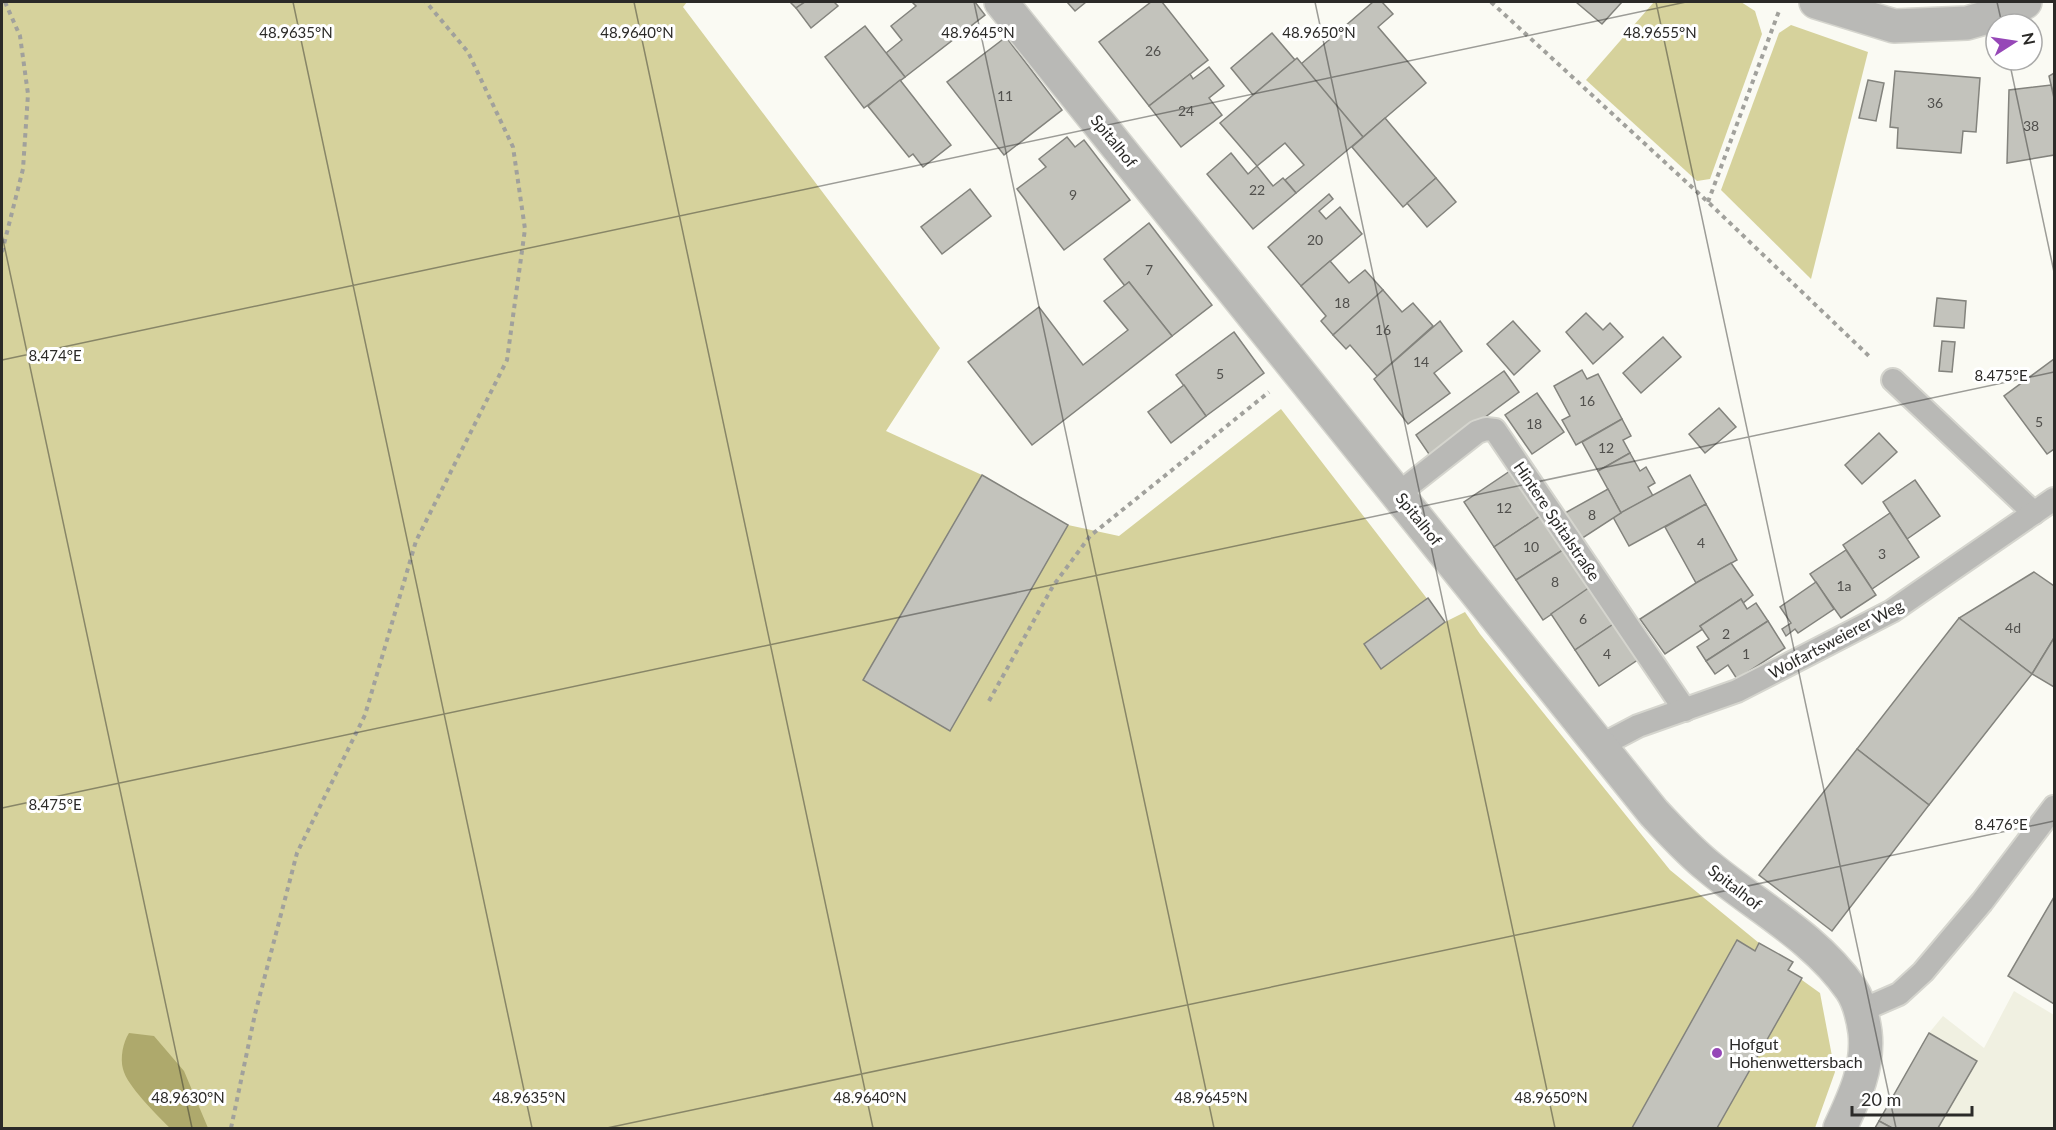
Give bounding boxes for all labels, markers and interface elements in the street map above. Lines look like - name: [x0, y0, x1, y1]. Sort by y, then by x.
- north arrow: [1984, 12, 2044, 72]
- text: 48.9635°N: [259, 23, 333, 41]
- text: 48.9640°N: [600, 23, 674, 41]
- text: 48.9645°N: [941, 23, 1015, 41]
- text: 48.9650°N: [1282, 23, 1356, 41]
- text: 48.9655°N: [1623, 23, 1697, 41]
- text: N: [2019, 31, 2040, 47]
- house number: 26: [1145, 42, 1161, 59]
- house number: 11: [997, 87, 1013, 104]
- house number: 36: [1927, 94, 1943, 111]
- house number: 24: [1178, 102, 1194, 119]
- street label: Spitalhof: [1087, 111, 1142, 171]
- house number: 38: [2023, 117, 2039, 134]
- house number: 22: [1249, 181, 1265, 198]
- house number: 9: [1069, 186, 1077, 203]
- house number: 20: [1307, 231, 1323, 248]
- house number: 7: [1145, 261, 1153, 278]
- house number: 18: [1334, 294, 1350, 311]
- house number: 16: [1375, 321, 1391, 338]
- text: 8.474°E: [28, 346, 82, 364]
- house number: 14: [1413, 353, 1429, 370]
- house number: 5: [1216, 365, 1224, 382]
- text: 8.475°E: [1974, 366, 2028, 384]
- house number: 16: [1579, 392, 1595, 409]
- house number: 5: [2035, 413, 2043, 430]
- house number: 18: [1526, 415, 1542, 432]
- house number: 12: [1598, 439, 1614, 456]
- street label: Hintere Spitalstraße: [1510, 457, 1604, 584]
- street label: Spitalhof: [1392, 489, 1447, 549]
- house number: 12: [1496, 499, 1512, 516]
- house number: 8: [1588, 506, 1596, 523]
- house number: 4: [1697, 534, 1705, 551]
- house number: 10: [1523, 538, 1539, 555]
- house number: 3: [1878, 545, 1886, 562]
- house number: 8: [1551, 573, 1559, 590]
- house number: 1a: [1836, 577, 1852, 594]
- street label: Wolfartsweierer Weg: [1765, 595, 1906, 682]
- house number: 6: [1579, 610, 1587, 627]
- house number: 4d: [2005, 619, 2021, 636]
- house number: 2: [1722, 625, 1730, 642]
- house number: 4: [1603, 645, 1611, 662]
- house number: 1: [1742, 645, 1750, 662]
- text: 8.475°E: [28, 795, 82, 813]
- text: 8.476°E: [1974, 815, 2028, 833]
- street label: Spitalhof: [1705, 860, 1766, 913]
- place label: Hofgut Hohenwettersbach: [1729, 1034, 1863, 1071]
- marker: Hofgut Hohenwettersbach: [1710, 1046, 1724, 1060]
- scale bar: [1852, 1079, 1972, 1117]
- text: 48.9630°N: [151, 1088, 225, 1106]
- text: 48.9635°N: [492, 1088, 566, 1106]
- text: 48.9640°N: [833, 1088, 907, 1106]
- text: 48.9645°N: [1174, 1088, 1248, 1106]
- text: 48.9650°N: [1514, 1088, 1588, 1106]
- text: 20 m: [1861, 1088, 1901, 1110]

